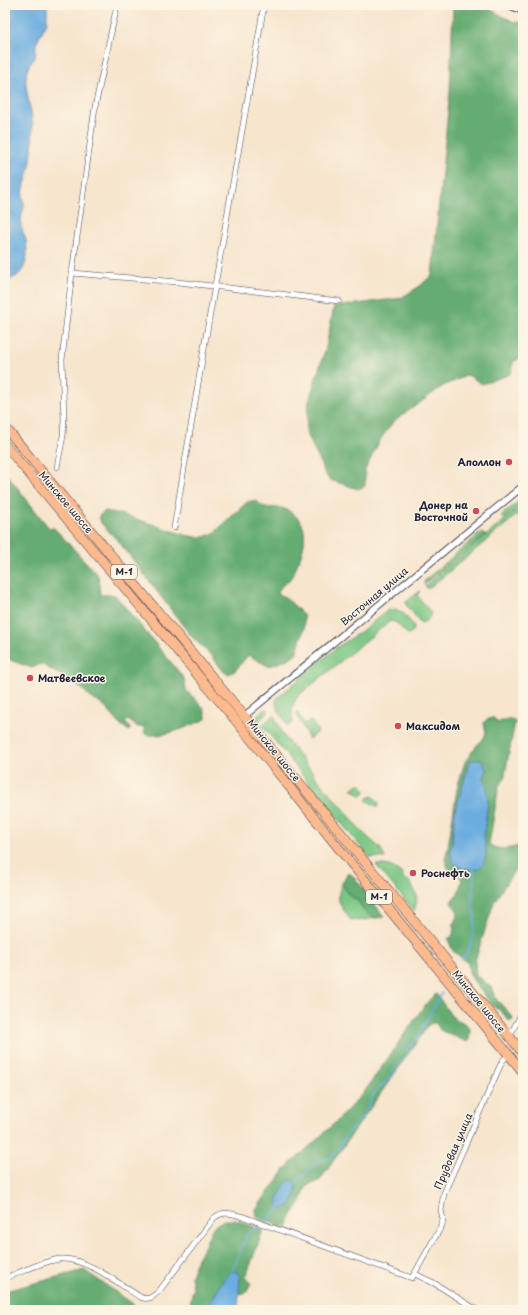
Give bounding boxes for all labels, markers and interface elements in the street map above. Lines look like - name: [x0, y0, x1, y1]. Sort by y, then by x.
- place label: Аполлон: [458, 454, 501, 469]
- marker: Аполлон: [504, 457, 514, 467]
- street label: Минское шоссе: [36, 467, 97, 536]
- place label: Донер на Восточной: [414, 497, 468, 524]
- marker: Донер на Восточной: [471, 506, 481, 516]
- street label: Восточная улица: [337, 562, 411, 628]
- road number: М-1: [111, 565, 137, 579]
- place label: Матвеевское: [38, 670, 106, 685]
- marker: Матвеевское: [25, 673, 35, 683]
- street label: Минское шоссе: [244, 715, 304, 784]
- place label: Максидом: [406, 718, 461, 733]
- marker: Максидом: [393, 721, 403, 731]
- place label: Роснефть: [421, 865, 470, 880]
- marker: Роснефть: [408, 868, 418, 878]
- road number: М-1: [366, 890, 392, 904]
- street label: Минское шоссе: [449, 966, 509, 1035]
- street label: Прудовая улица: [430, 1110, 477, 1192]

